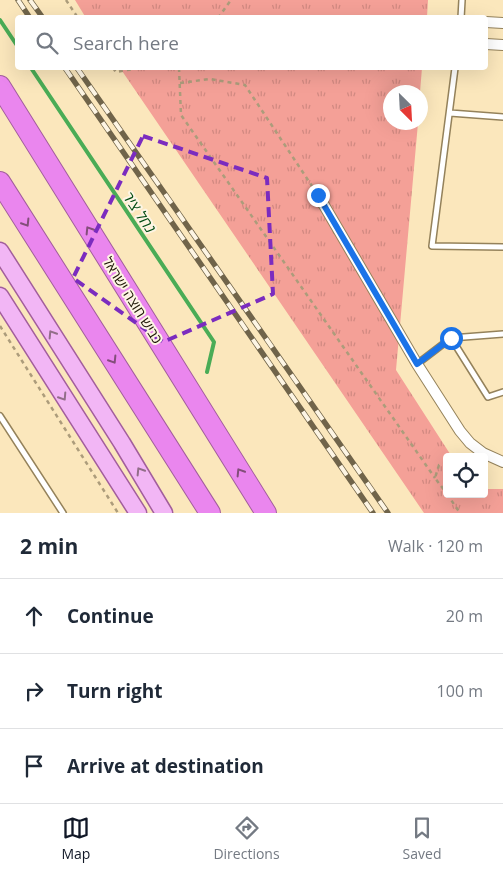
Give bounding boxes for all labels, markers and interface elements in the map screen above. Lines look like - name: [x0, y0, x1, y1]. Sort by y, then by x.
- search box: [15, 15, 488, 70]
- icon: search: [33, 29, 61, 57]
- text: Search here: [73, 30, 179, 56]
- north arrow: [383, 85, 428, 130]
- route end: [307, 184, 330, 207]
- water label: נחל ציר: [119, 188, 161, 236]
- one-way arrow: [20, 217, 29, 227]
- one-way arrow: [86, 226, 96, 235]
- street label: כביש חוצה ישראל: [99, 253, 167, 347]
- route start: [440, 327, 463, 350]
- one-way arrow: [49, 330, 58, 340]
- one-way arrow: [107, 355, 117, 364]
- one-way arrow: [57, 391, 67, 400]
- map controls: [443, 453, 488, 498]
- button: locate: [443, 453, 488, 498]
- one-way arrow: [136, 467, 146, 476]
- one-way arrow: [237, 468, 247, 477]
- text: 2 min: [20, 532, 78, 560]
- text: Walk · 120 m: [388, 535, 483, 557]
- icon: ahead: [20, 602, 48, 630]
- text: Continue: [67, 603, 154, 629]
- text: 20 m: [446, 605, 483, 627]
- icon: right: [20, 677, 48, 705]
- text: Turn right: [67, 678, 162, 704]
- text: 100 m: [437, 680, 483, 702]
- icon: arrive: [20, 752, 48, 780]
- text: Arrive at destination: [67, 753, 264, 779]
- tab: Map: [61, 814, 90, 863]
- tab: Directions: [213, 814, 280, 863]
- tab: Saved: [403, 814, 441, 863]

